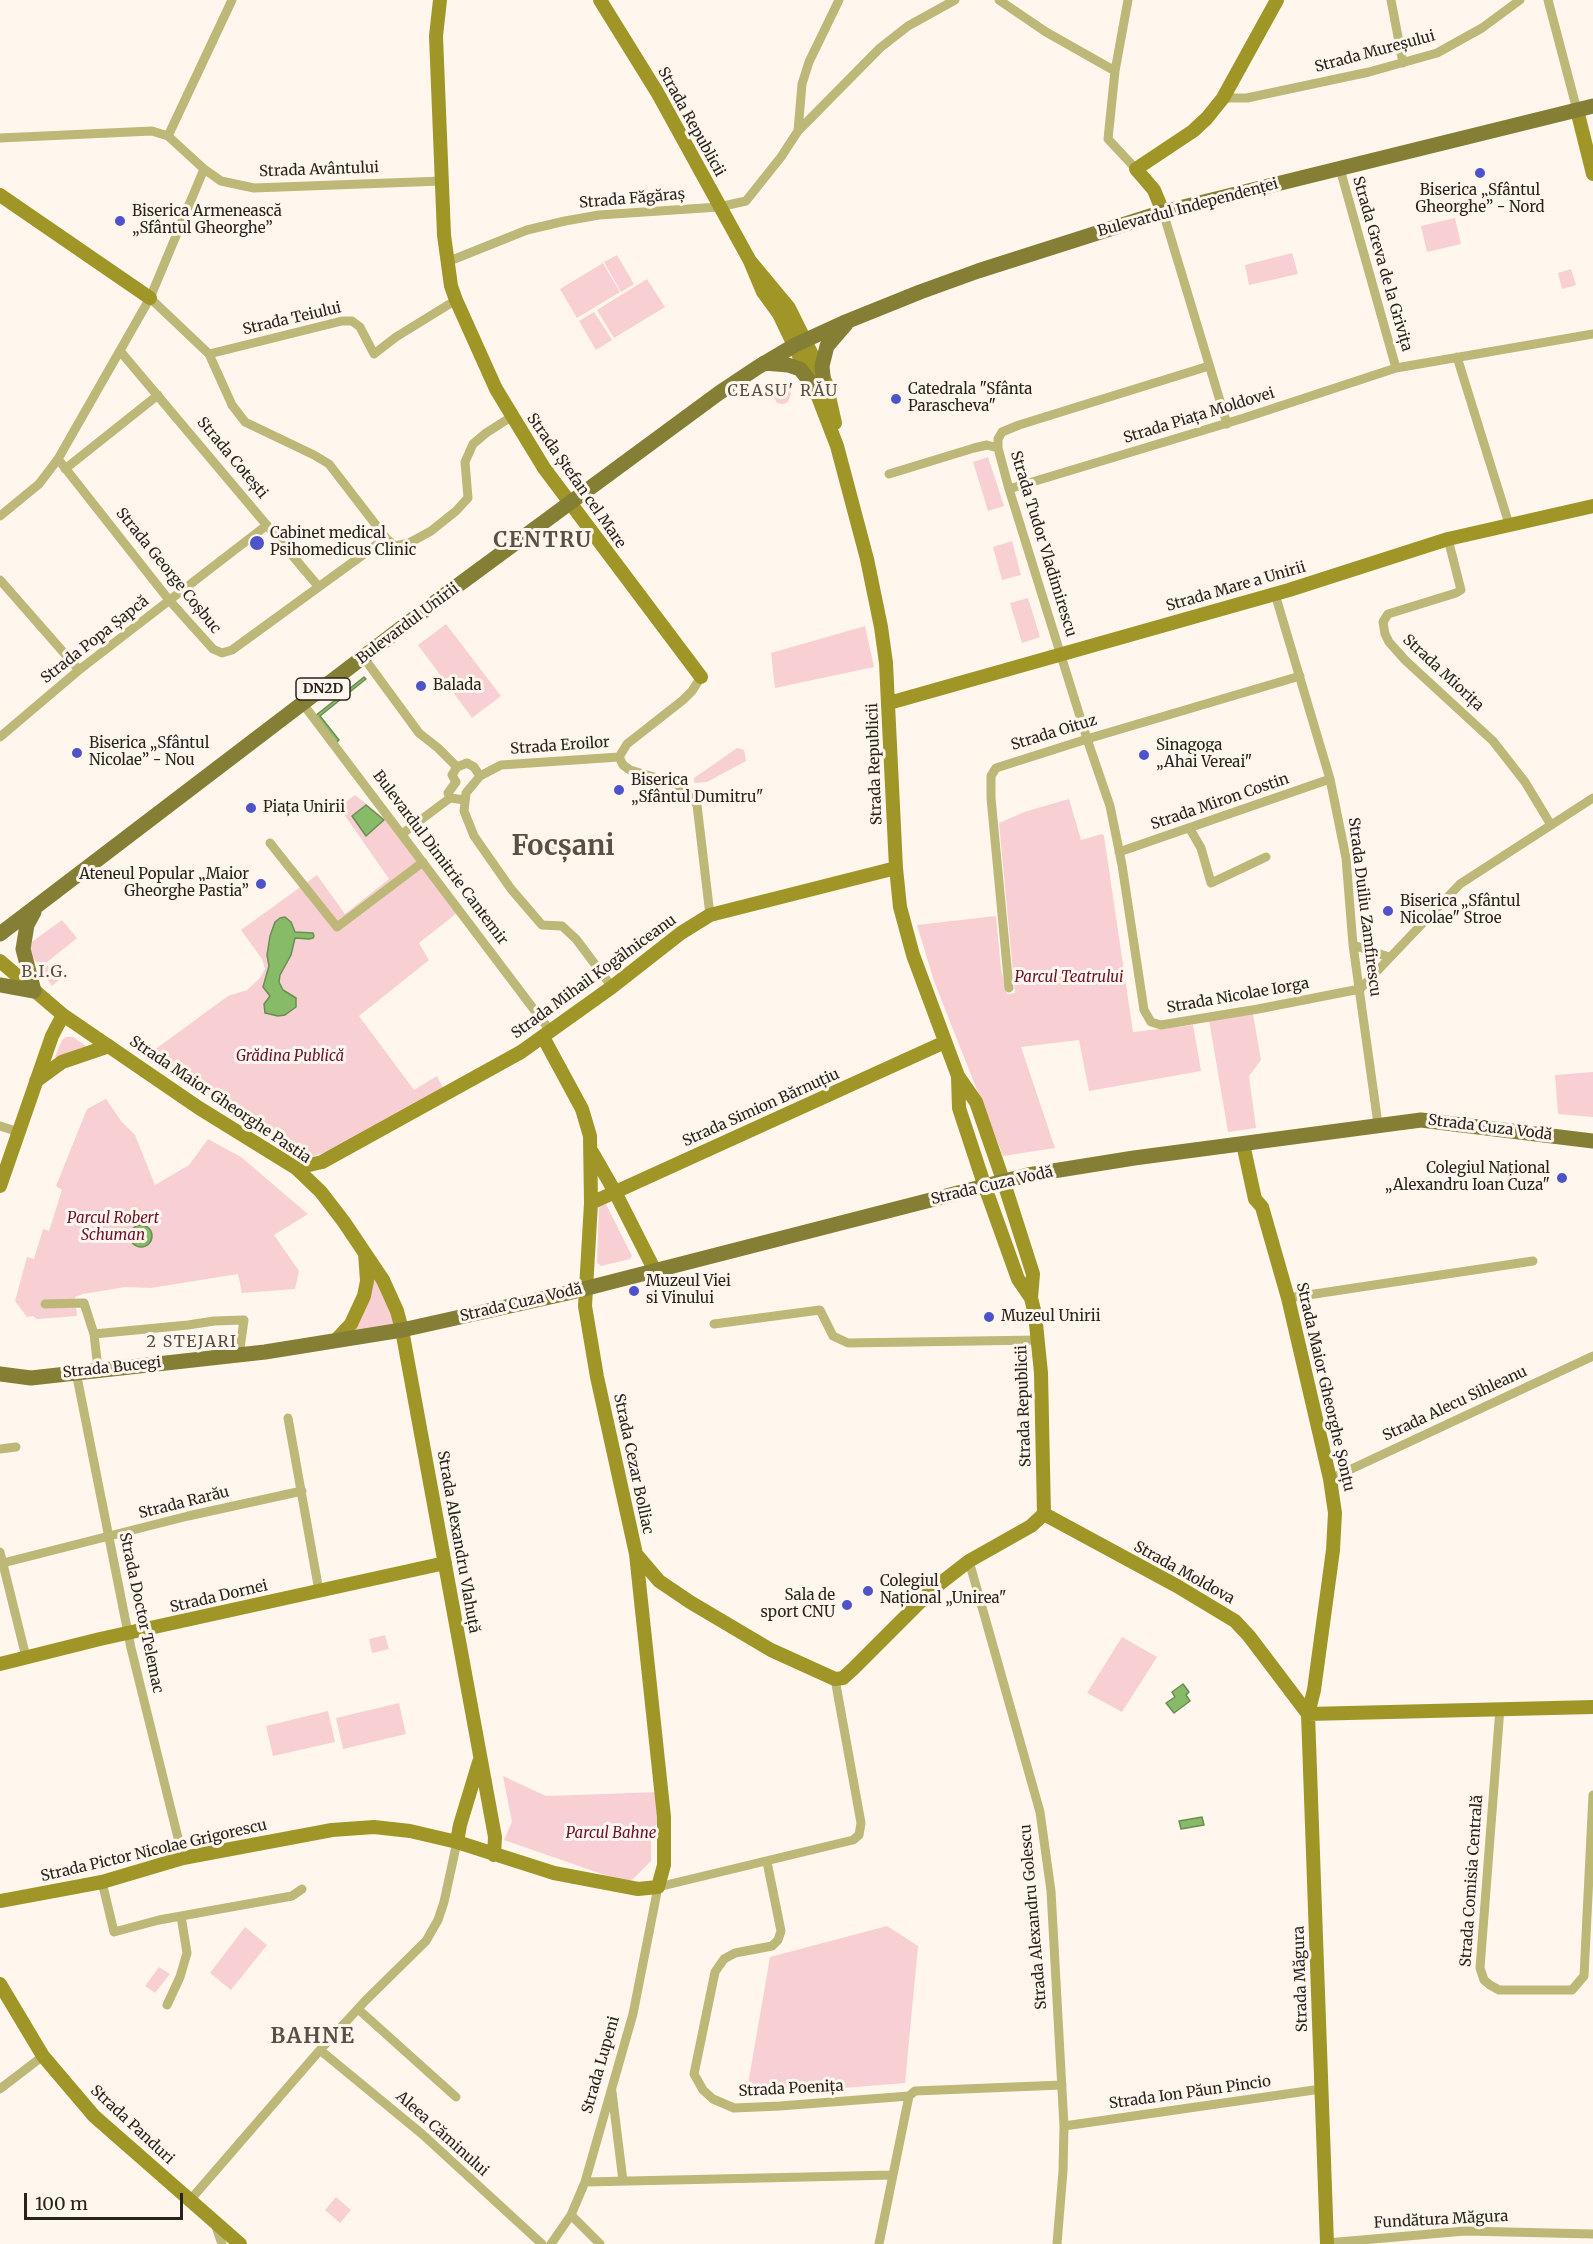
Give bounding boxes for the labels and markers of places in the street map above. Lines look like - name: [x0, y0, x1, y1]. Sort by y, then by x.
- marker: Biserica „Sfântul Gheorghe” - Nord: [1473, 166, 1487, 180]
- place label: Biserica „Sfântul Gheorghe” - Nord: [1415, 182, 1545, 217]
- place label: Biserica Armenească „Sfântul Gheorghe”: [132, 203, 282, 238]
- marker: Biserica Armenească „Sfântul Gheorghe”: [113, 214, 127, 228]
- place label: Catedrala "Sfânta Parascheva": [908, 381, 1032, 416]
- marker: Catedrala "Sfânta Parascheva": [889, 392, 903, 406]
- place label: Cabinet medical Psihomedicus Clinic: [270, 525, 416, 560]
- marker: Cabinet medical Psihomedicus Clinic: [248, 534, 266, 552]
- place label: Balada: [433, 677, 482, 695]
- marker: Balada: [414, 679, 428, 693]
- place label: Biserica „Sfântul Nicolae” - Nou: [89, 735, 209, 770]
- place label: Sinagoga „Ahai Vereai": [1156, 737, 1252, 772]
- marker: Biserica „Sfântul Nicolae” - Nou: [70, 746, 84, 760]
- marker: Sinagoga „Ahai Vereai": [1137, 748, 1151, 762]
- place label: Biserica „Sfântul Dumitru": [631, 772, 763, 807]
- marker: Biserica „Sfântul Dumitru": [612, 783, 626, 797]
- place label: Piața Unirii: [263, 799, 345, 817]
- marker: Piața Unirii: [244, 801, 258, 815]
- place label: Ateneul Popular „Maior Gheorghe Pastia”: [79, 866, 249, 901]
- marker: Ateneul Popular „Maior Gheorghe Pastia”: [254, 877, 268, 891]
- place label: Biserica „Sfântul Nicolae" Stroe: [1400, 893, 1520, 928]
- marker: Biserica „Sfântul Nicolae" Stroe: [1381, 904, 1395, 918]
- place label: Colegiul Național „Alexandru Ioan Cuza": [1385, 1160, 1550, 1195]
- marker: Colegiul Național „Alexandru Ioan Cuza": [1555, 1171, 1569, 1185]
- place label: Muzeul Viei si Vinului: [646, 1273, 731, 1308]
- marker: Muzeul Viei si Vinului: [627, 1284, 641, 1298]
- place label: Muzeul Unirii: [1001, 1308, 1100, 1326]
- marker: Muzeul Unirii: [982, 1310, 996, 1324]
- place label: Colegiul Național „Unirea": [880, 1573, 1006, 1608]
- marker: Colegiul Național „Unirea": [861, 1584, 875, 1598]
- place label: Sala de sport CNU: [761, 1587, 835, 1622]
- marker: Sala de sport CNU: [840, 1598, 854, 1612]

